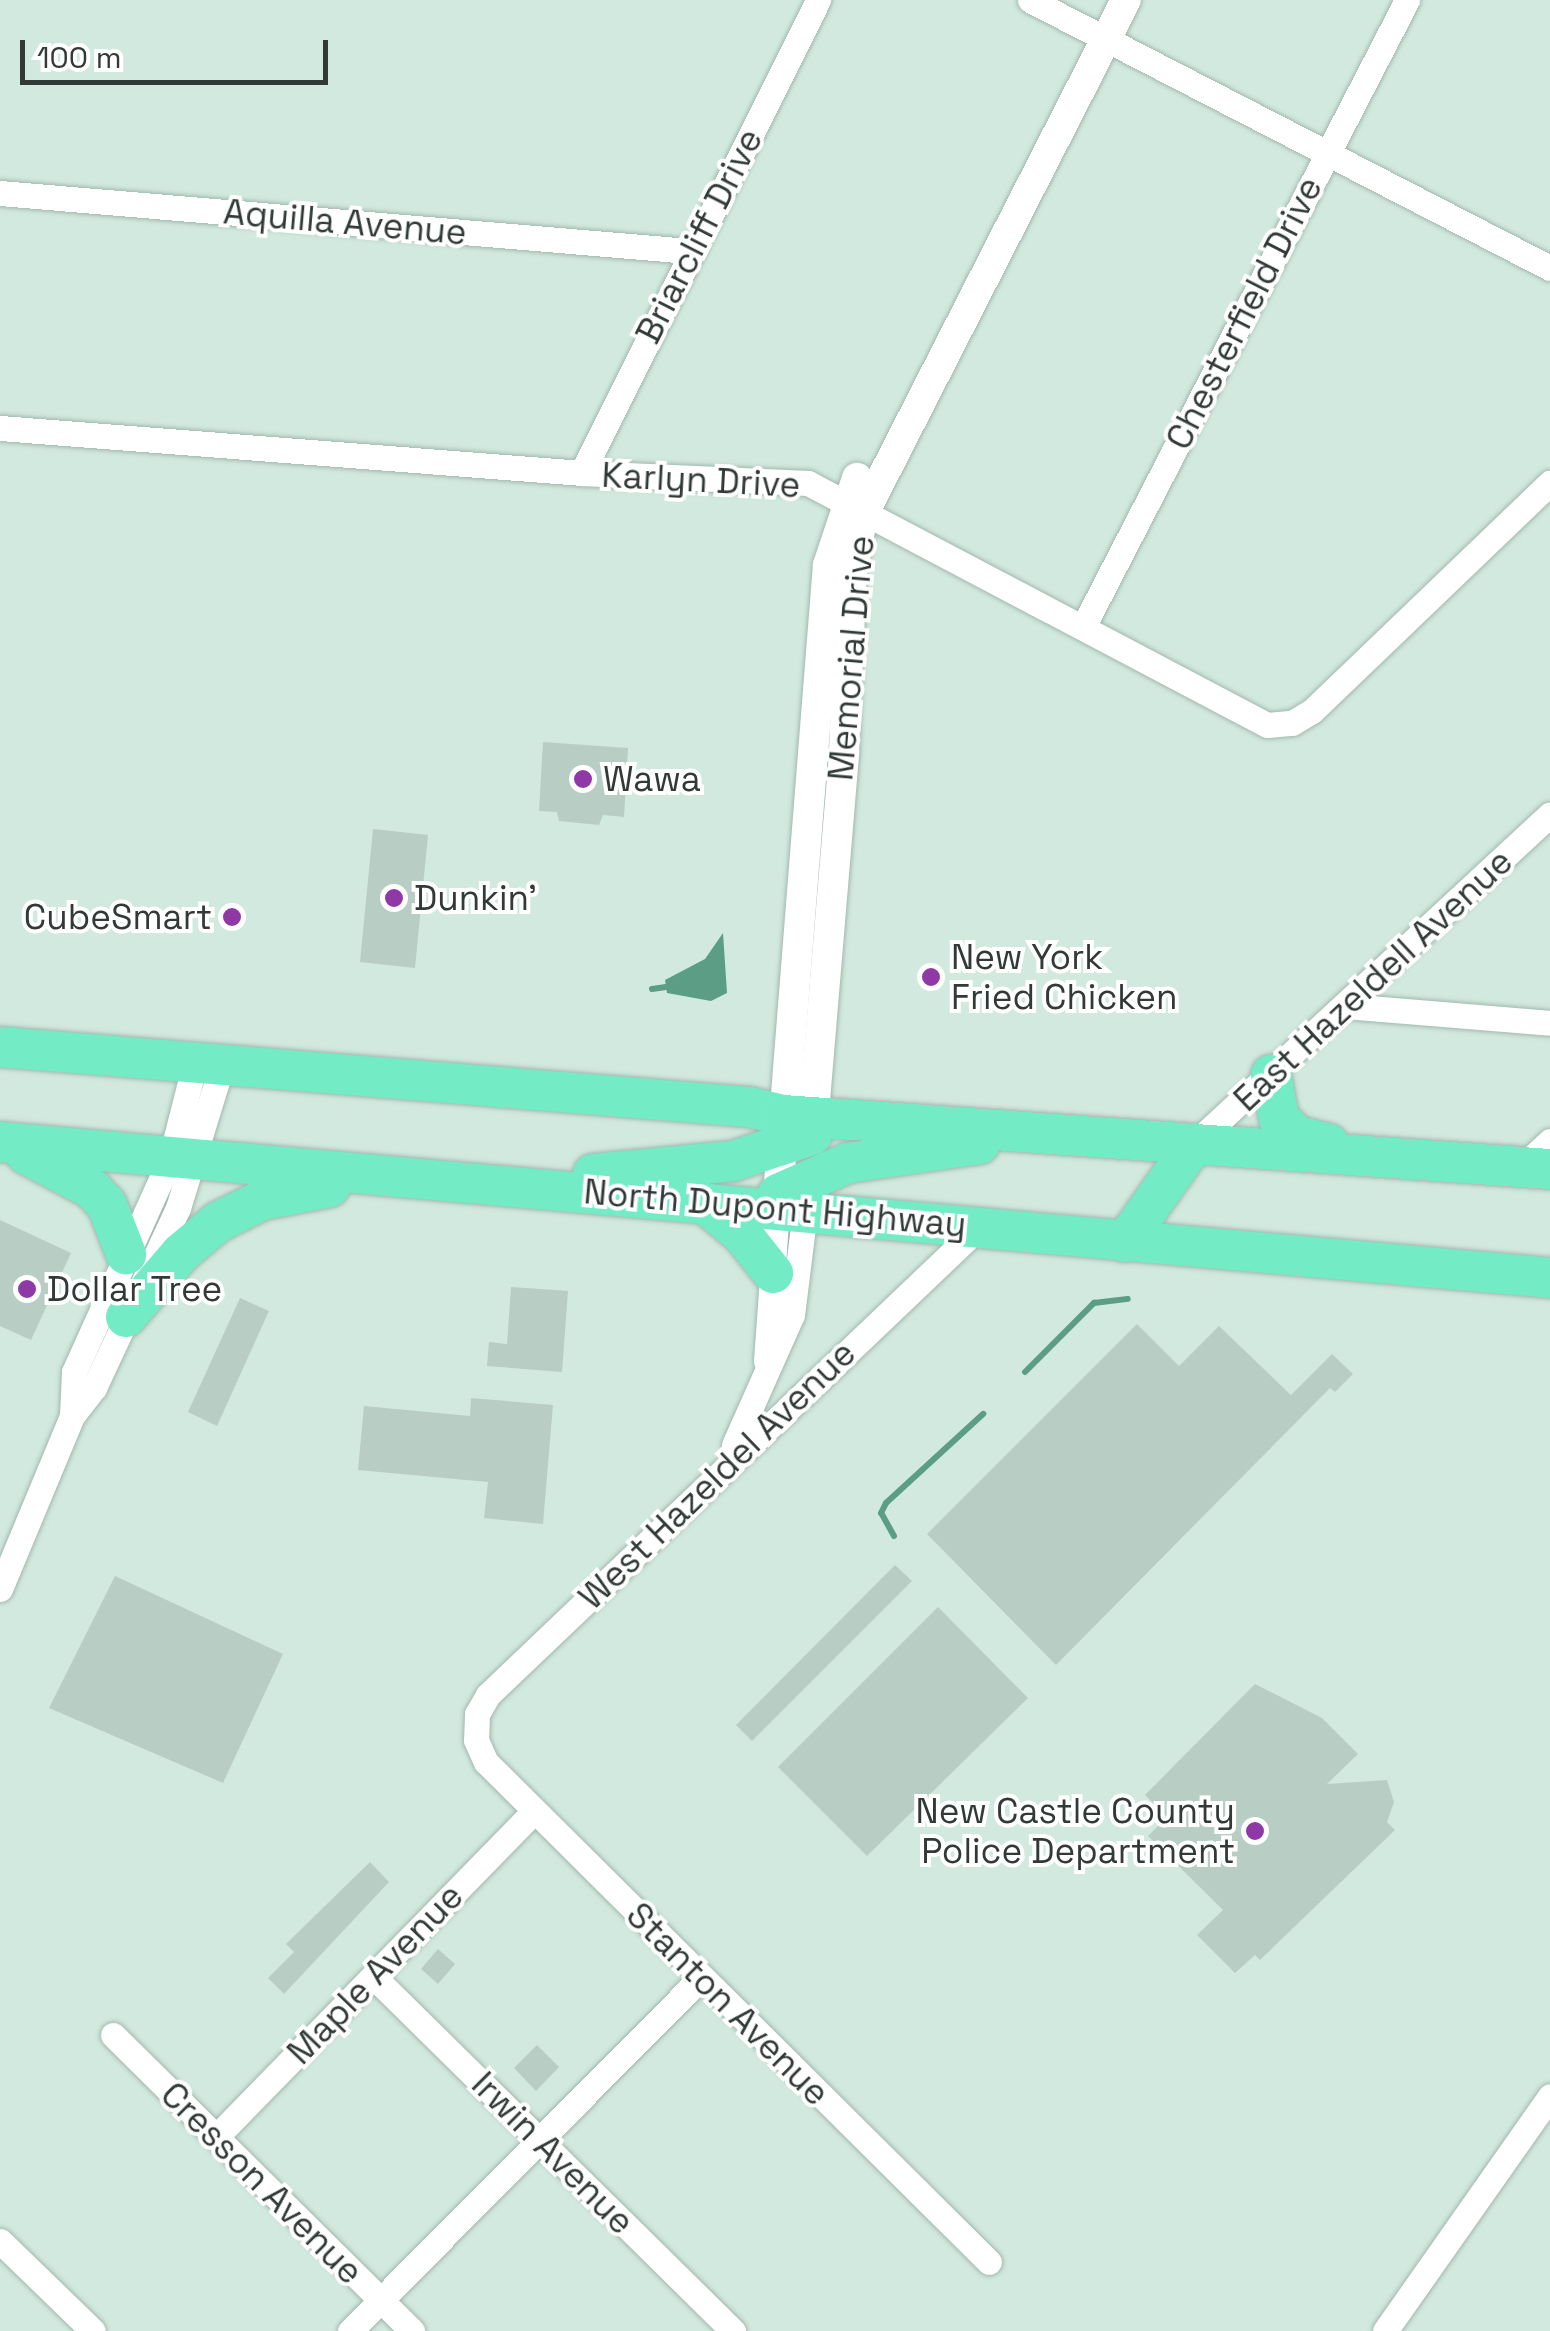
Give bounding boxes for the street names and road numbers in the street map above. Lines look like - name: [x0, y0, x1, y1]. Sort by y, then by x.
- street label: Briarcliff Drive: [627, 122, 771, 350]
- street label: Chesterfield Drive: [1157, 170, 1331, 456]
- street label: Aquilla Avenue: [221, 190, 469, 254]
- street label: Karlyn Drive: [601, 454, 801, 506]
- street label: Memorial Drive: [819, 534, 883, 782]
- street label: East Hazeldell Avenue: [1225, 840, 1521, 1120]
- street label: North Dupont Highway: [582, 1170, 968, 1246]
- street label: West Hazeldel Avenue: [570, 1332, 864, 1618]
- street label: Maple Avenue: [278, 1875, 472, 2073]
- street label: Stanton Avenue: [618, 1894, 838, 2114]
- street label: Irwin Avenue: [463, 2063, 643, 2243]
- street label: Cresson Avenue: [152, 2073, 372, 2293]

